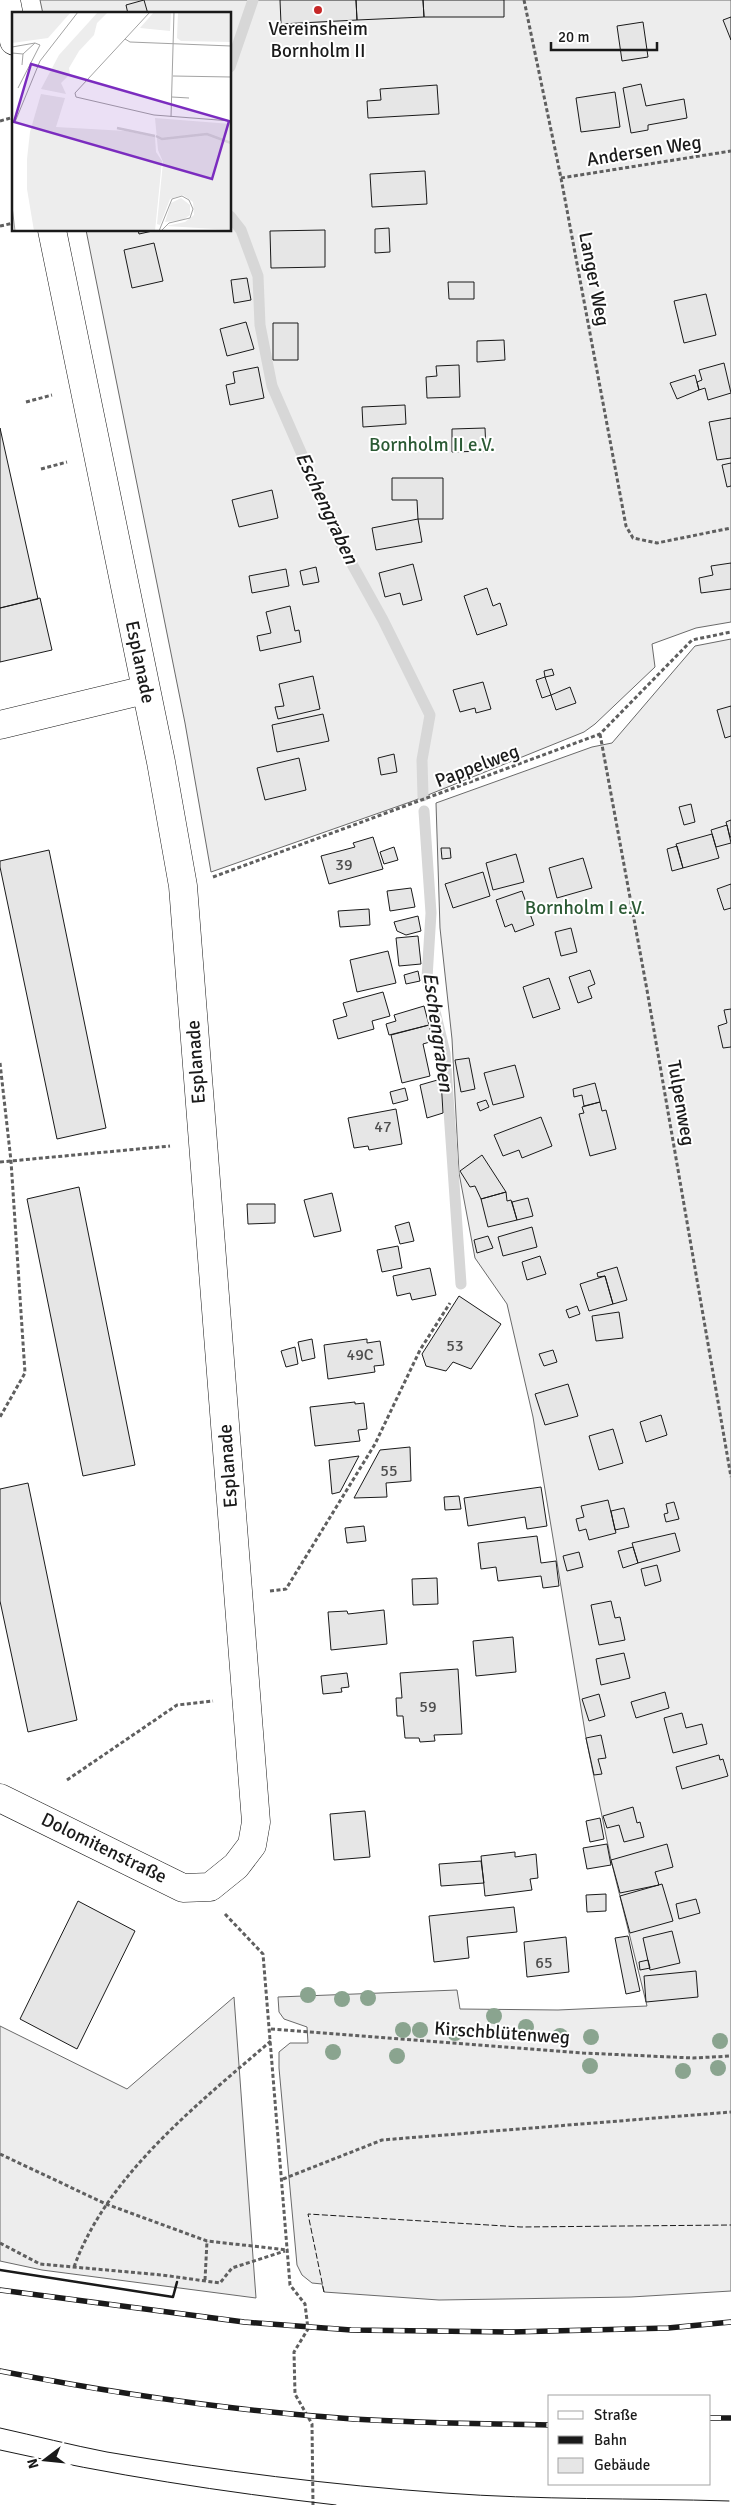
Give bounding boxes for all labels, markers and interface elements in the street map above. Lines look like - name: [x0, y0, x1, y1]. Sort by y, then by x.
- marker: Vereinsheim Bornholm II: [312, 4, 324, 16]
- inset map: [12, 12, 231, 231]
- place label: Vereinsheim Bornholm II: [268, 17, 368, 63]
- scale bar: [551, 20, 657, 52]
- text: 20 m: [558, 28, 589, 46]
- street label: Andersen Weg: [585, 130, 703, 172]
- street label: Langer Weg: [573, 230, 615, 328]
- park label: Bornholm II e.V.: [369, 433, 495, 457]
- water label: Eschengraben: [290, 448, 364, 569]
- street label: Esplanade: [120, 618, 160, 706]
- street label: Pappelweg: [432, 739, 522, 793]
- house number: 39: [335, 855, 353, 875]
- park label: Bornholm I e.V.: [525, 896, 645, 920]
- water label: Eschengraben: [417, 970, 459, 1095]
- street label: Esplanade: [181, 1019, 211, 1105]
- street label: Tulpenweg: [662, 1058, 700, 1148]
- house number: 47: [374, 1117, 392, 1137]
- house number: 53: [446, 1336, 464, 1356]
- house number: 49C: [347, 1345, 374, 1365]
- street label: Esplanade: [213, 1423, 243, 1509]
- house number: 55: [380, 1461, 398, 1481]
- house number: 59: [419, 1697, 437, 1717]
- street label: Dolomitenstraße: [37, 1807, 171, 1889]
- house number: 65: [535, 1953, 553, 1973]
- street label: Kirschblütenweg: [433, 2016, 571, 2050]
- legend: [548, 2395, 711, 2485]
- text: Straße: [594, 2406, 638, 2424]
- text: Bahn: [594, 2431, 627, 2449]
- north arrow: [20, 2435, 70, 2485]
- text: N: [23, 2456, 42, 2470]
- text: Gebäude: [594, 2456, 650, 2474]

